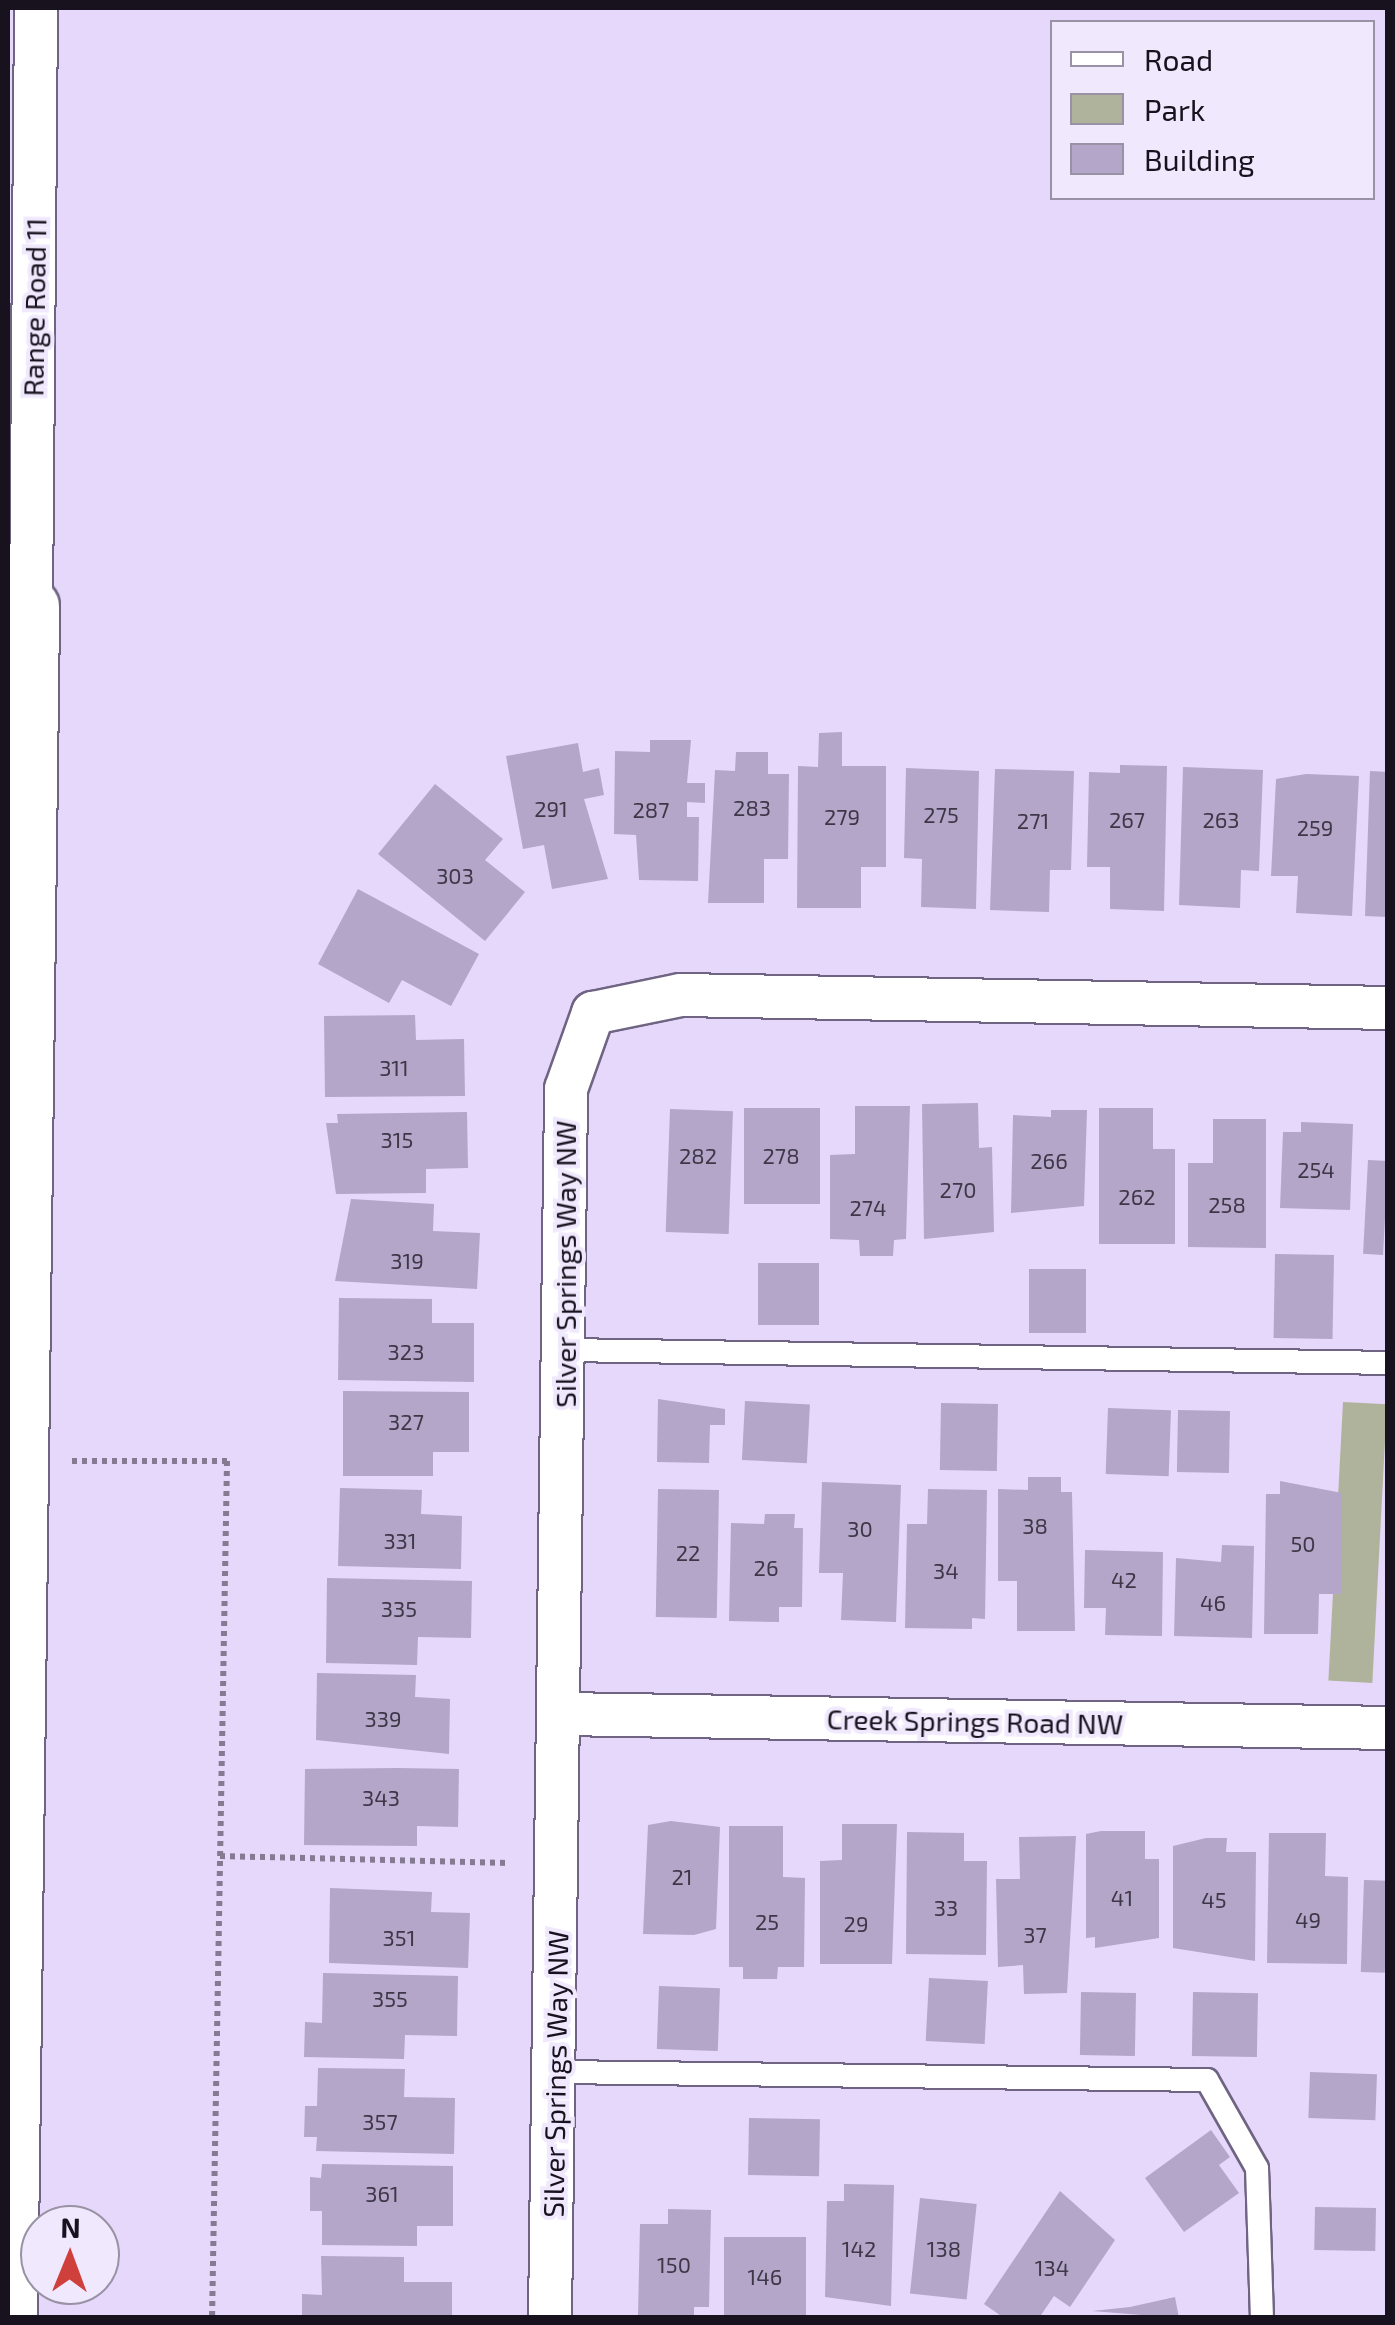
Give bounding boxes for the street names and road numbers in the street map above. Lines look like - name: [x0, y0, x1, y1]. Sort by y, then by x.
- street label: Range Road 11: [16, 217, 52, 397]
- street label: Silver Springs Way NW: [548, 1120, 582, 1408]
- street label: Creek Springs Road NW: [826, 1702, 1124, 1740]
- street label: Silver Springs Way NW: [536, 1929, 574, 2219]

